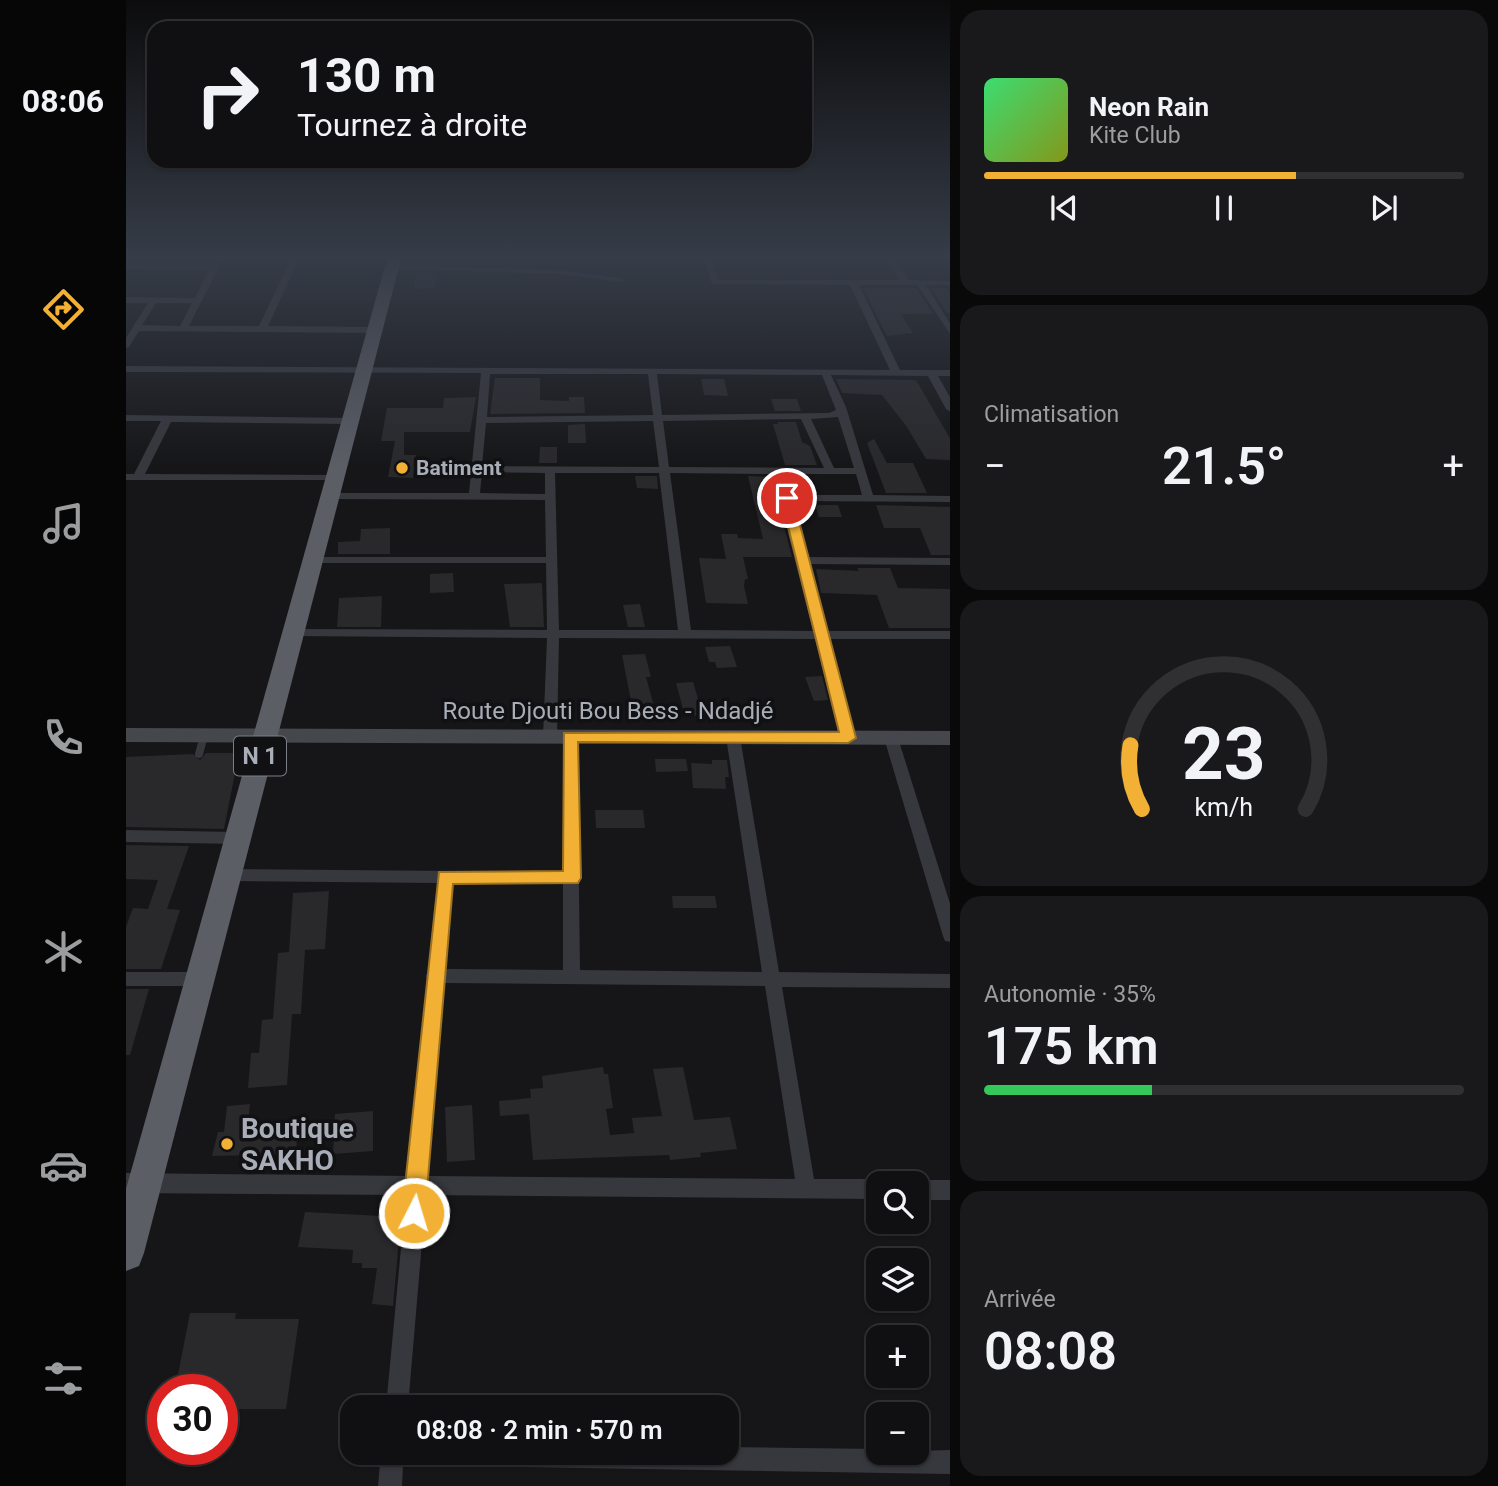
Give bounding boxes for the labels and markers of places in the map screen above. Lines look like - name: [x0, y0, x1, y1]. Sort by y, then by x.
- place label: Batiment: [416, 456, 502, 480]
- marker: Batiment: [394, 460, 410, 476]
- pin: [757, 468, 817, 528]
- place label: Boutique SAKHO: [241, 1112, 354, 1177]
- marker: Boutique SAKHO: [219, 1136, 235, 1152]

